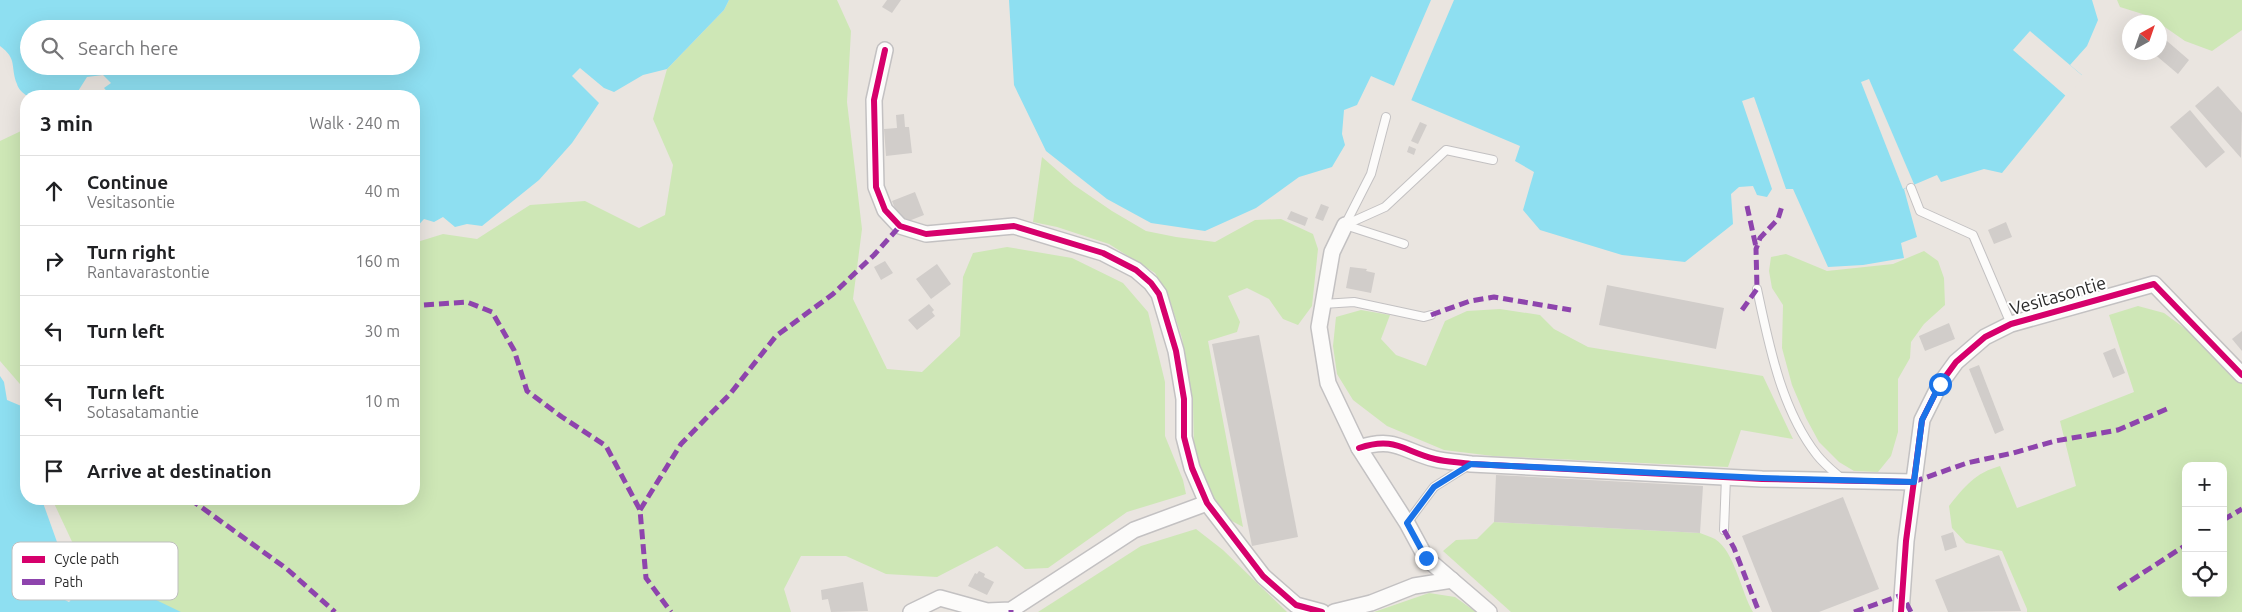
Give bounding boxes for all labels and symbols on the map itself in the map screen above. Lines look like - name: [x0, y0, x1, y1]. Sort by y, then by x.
- north arrow: [2122, 15, 2167, 60]
- street label: Vesitasontie: [2007, 272, 2108, 318]
- route start: [1929, 373, 1952, 396]
- legend: [12, 542, 178, 600]
- route end: [1415, 547, 1438, 570]
- text: Cycle path: [54, 551, 119, 567]
- text: Path: [54, 574, 83, 590]

